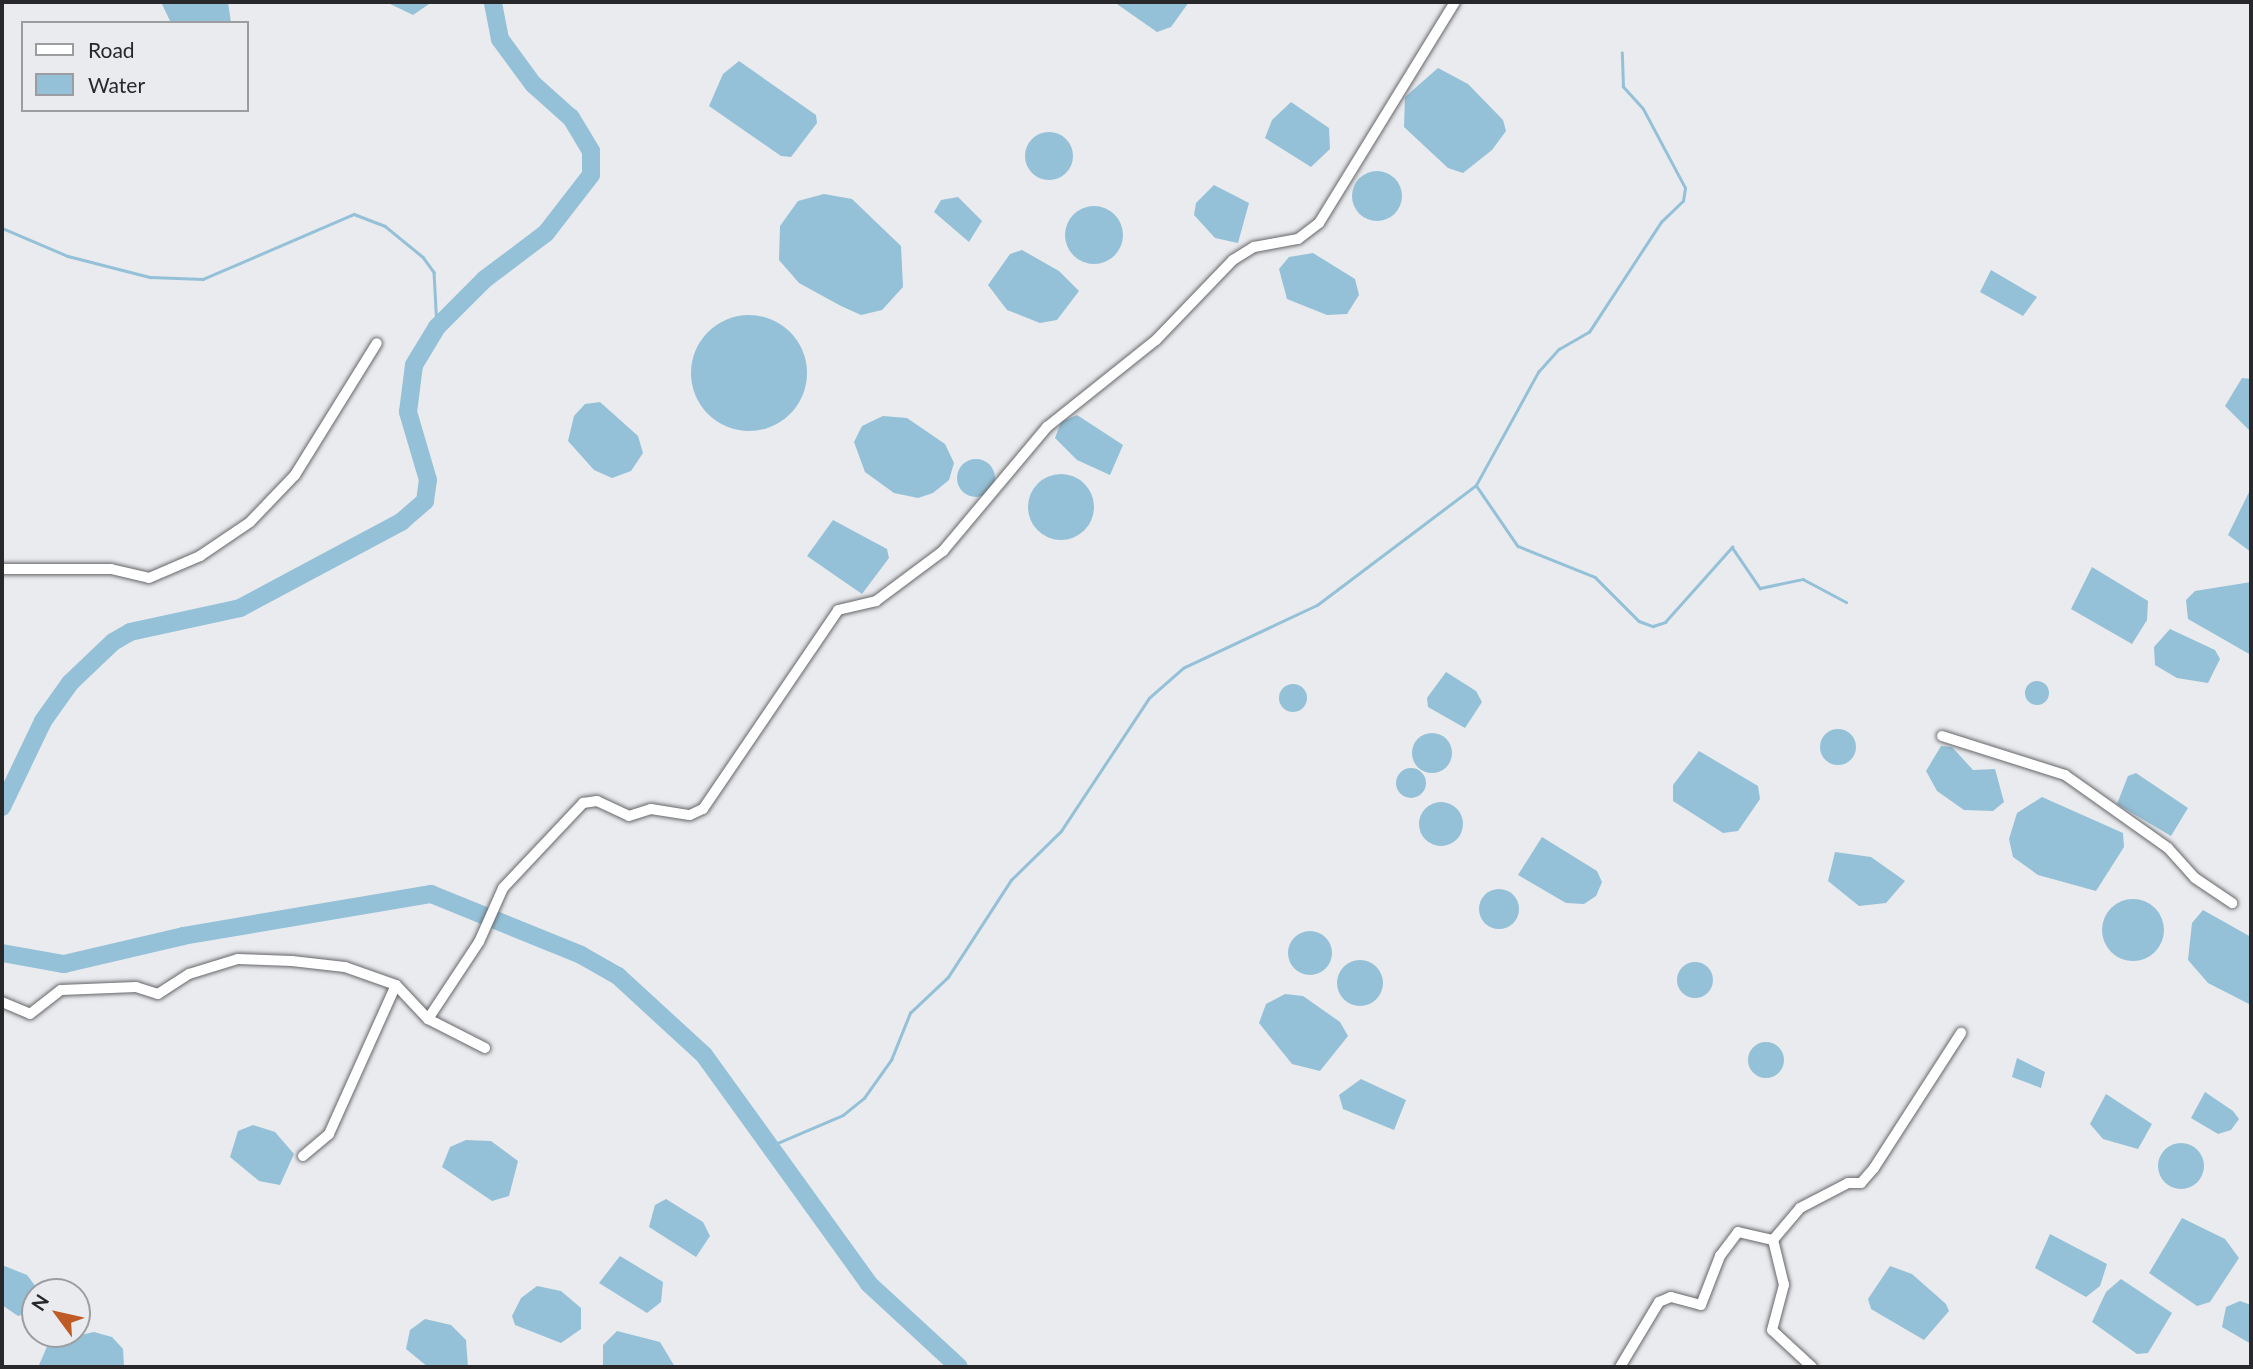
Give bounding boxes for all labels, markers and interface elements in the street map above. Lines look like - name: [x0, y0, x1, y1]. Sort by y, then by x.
- legend: [21, 21, 248, 112]
- text: Road: [88, 37, 135, 62]
- text: Water: [88, 72, 145, 97]
- north arrow: [21, 1278, 91, 1348]
- text: N: [26, 1290, 53, 1315]

